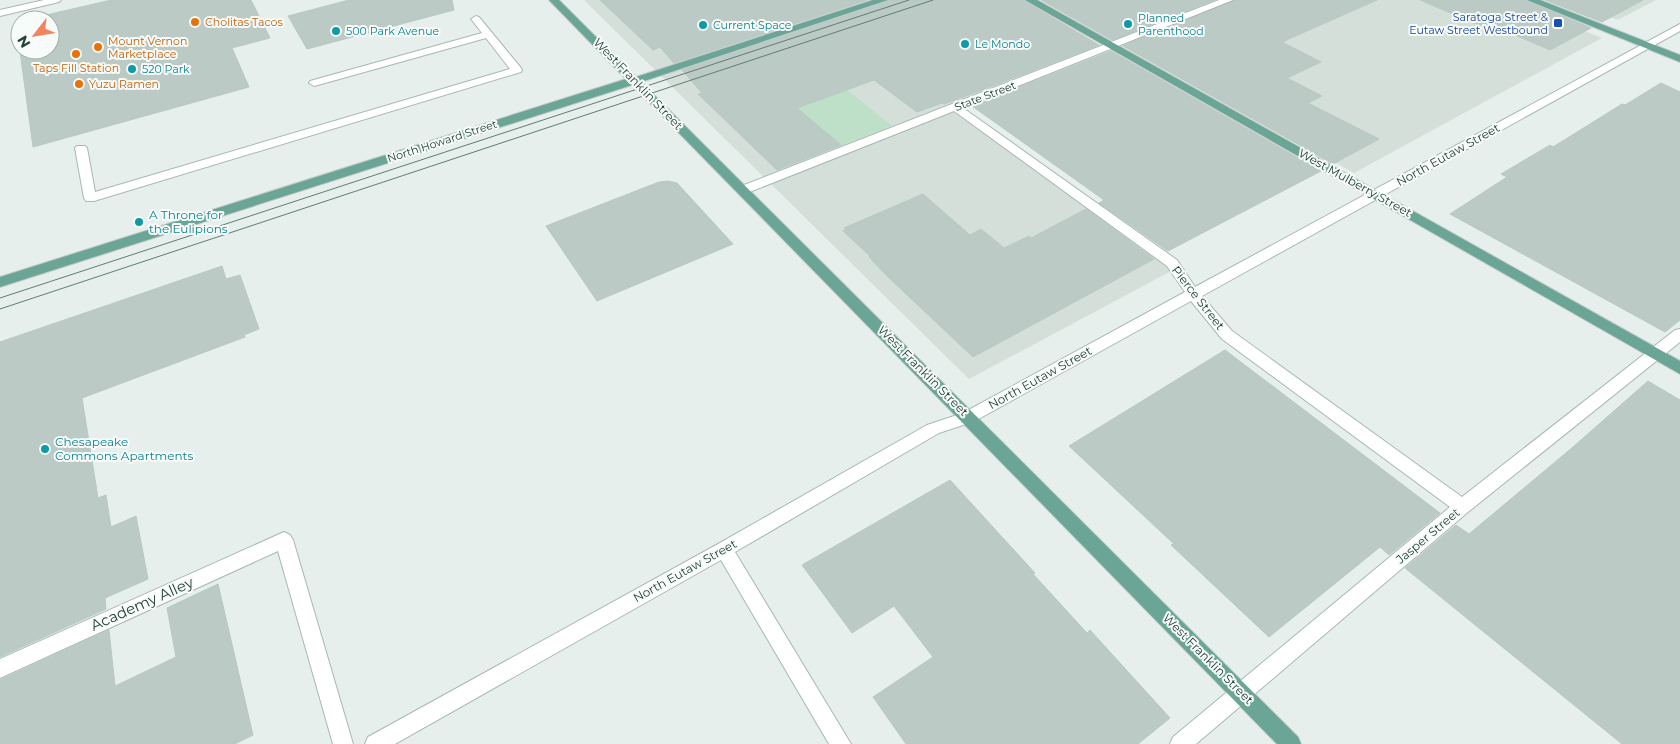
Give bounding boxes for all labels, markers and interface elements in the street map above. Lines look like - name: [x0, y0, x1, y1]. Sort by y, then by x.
- north arrow: [10, 10, 60, 60]
- place label: Saratoga Street & Eutaw Street Westbound: [1409, 10, 1549, 37]
- place label: Planned Parenthood: [1138, 11, 1204, 38]
- place label: Cholitas Tacos: [205, 15, 283, 29]
- marker: Cholitas Tacos: [189, 16, 201, 28]
- marker: Saratoga Street & Eutaw Street Westbound: [1552, 17, 1564, 29]
- place label: Current Space: [713, 18, 792, 32]
- marker: Planned Parenthood: [1122, 18, 1134, 30]
- marker: Current Space: [697, 19, 709, 31]
- place label: 500 Park Avenue: [346, 24, 440, 38]
- marker: 500 Park Avenue: [330, 25, 342, 37]
- text: N: [13, 32, 34, 51]
- place label: Mount Vernon Marketplace: [108, 34, 187, 61]
- street label: West Franklin Street: [591, 35, 686, 133]
- place label: Le Mondo: [975, 37, 1030, 51]
- marker: Le Mondo: [959, 38, 971, 50]
- marker: Mount Vernon Marketplace: [92, 41, 104, 53]
- marker: Taps Fill Station: [70, 48, 82, 60]
- place label: Taps Fill Station: [33, 61, 119, 75]
- place label: 520 Park: [142, 62, 190, 76]
- marker: 520 Park: [126, 63, 138, 75]
- place label: Yuzu Ramen: [89, 77, 159, 91]
- marker: Yuzu Ramen: [73, 78, 85, 90]
- street label: State Street: [952, 78, 1018, 114]
- street label: North Howard Street: [385, 116, 499, 165]
- street label: North Eutaw Street: [1393, 120, 1502, 189]
- street label: West Mulberry Street: [1296, 145, 1415, 220]
- place label: A Throne for the Eulipions: [149, 207, 228, 236]
- marker: A Throne for the Eulipions: [133, 216, 145, 228]
- street label: Pierce Street: [1169, 263, 1228, 333]
- street label: West Franklin Street: [875, 322, 972, 419]
- street label: North Eutaw Street: [985, 343, 1094, 412]
- place label: Chesapeake Commons Apartments: [55, 434, 193, 463]
- marker: Chesapeake Commons Apartments: [39, 443, 51, 455]
- street label: Jasper Street: [1392, 505, 1463, 567]
- street label: North Eutaw Street: [630, 536, 739, 605]
- street label: Academy Alley: [87, 572, 197, 635]
- street label: West Franklin Street: [1160, 610, 1257, 707]

